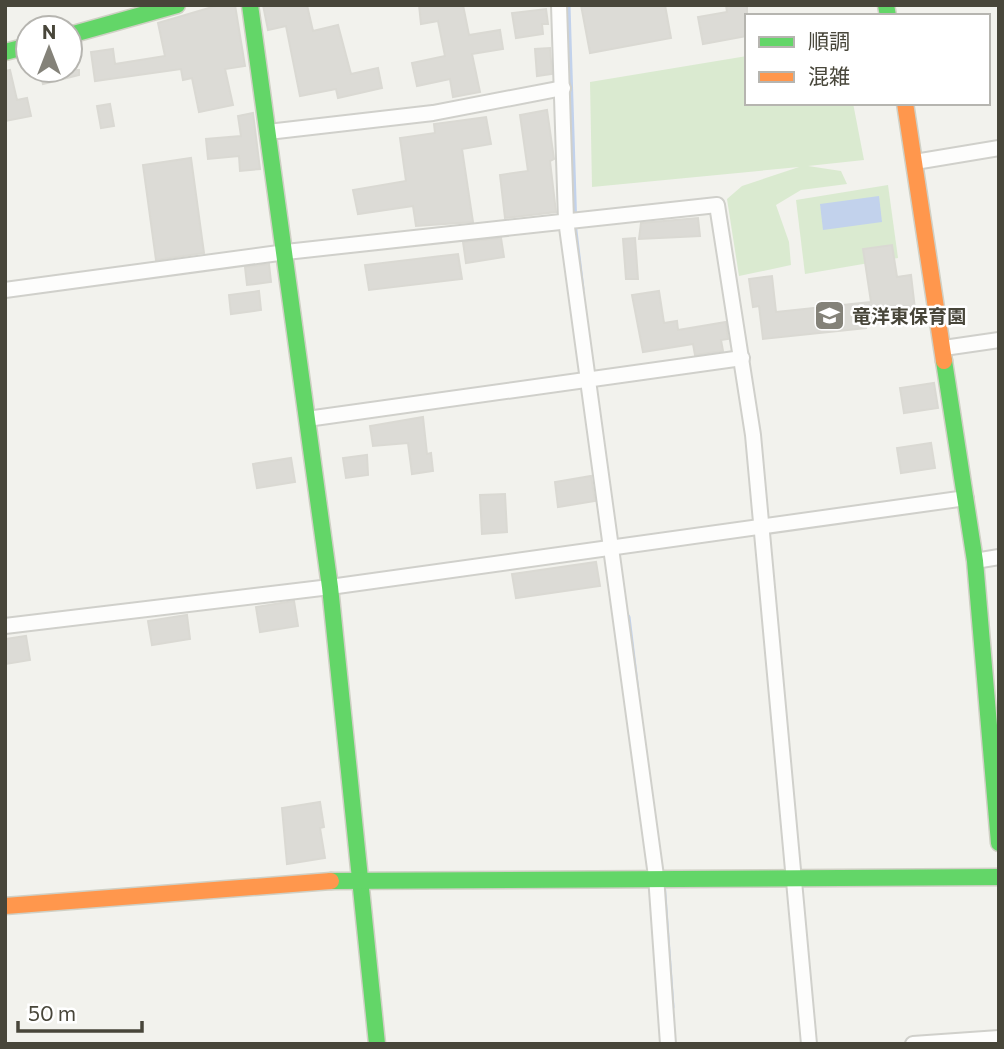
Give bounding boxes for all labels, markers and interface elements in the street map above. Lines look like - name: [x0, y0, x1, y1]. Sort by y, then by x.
- north arrow: [14, 14, 84, 84]
- legend: [745, 14, 990, 105]
- text: N: [42, 20, 56, 43]
- text: 順調: [808, 28, 850, 53]
- text: 混雑: [808, 63, 850, 88]
- school or university icon: 竜洋東保育園: [812, 299, 846, 333]
- place label: 竜洋東保育園: [852, 304, 966, 327]
- scale bar: [18, 990, 142, 1034]
- text: 50 m: [28, 1000, 76, 1025]

